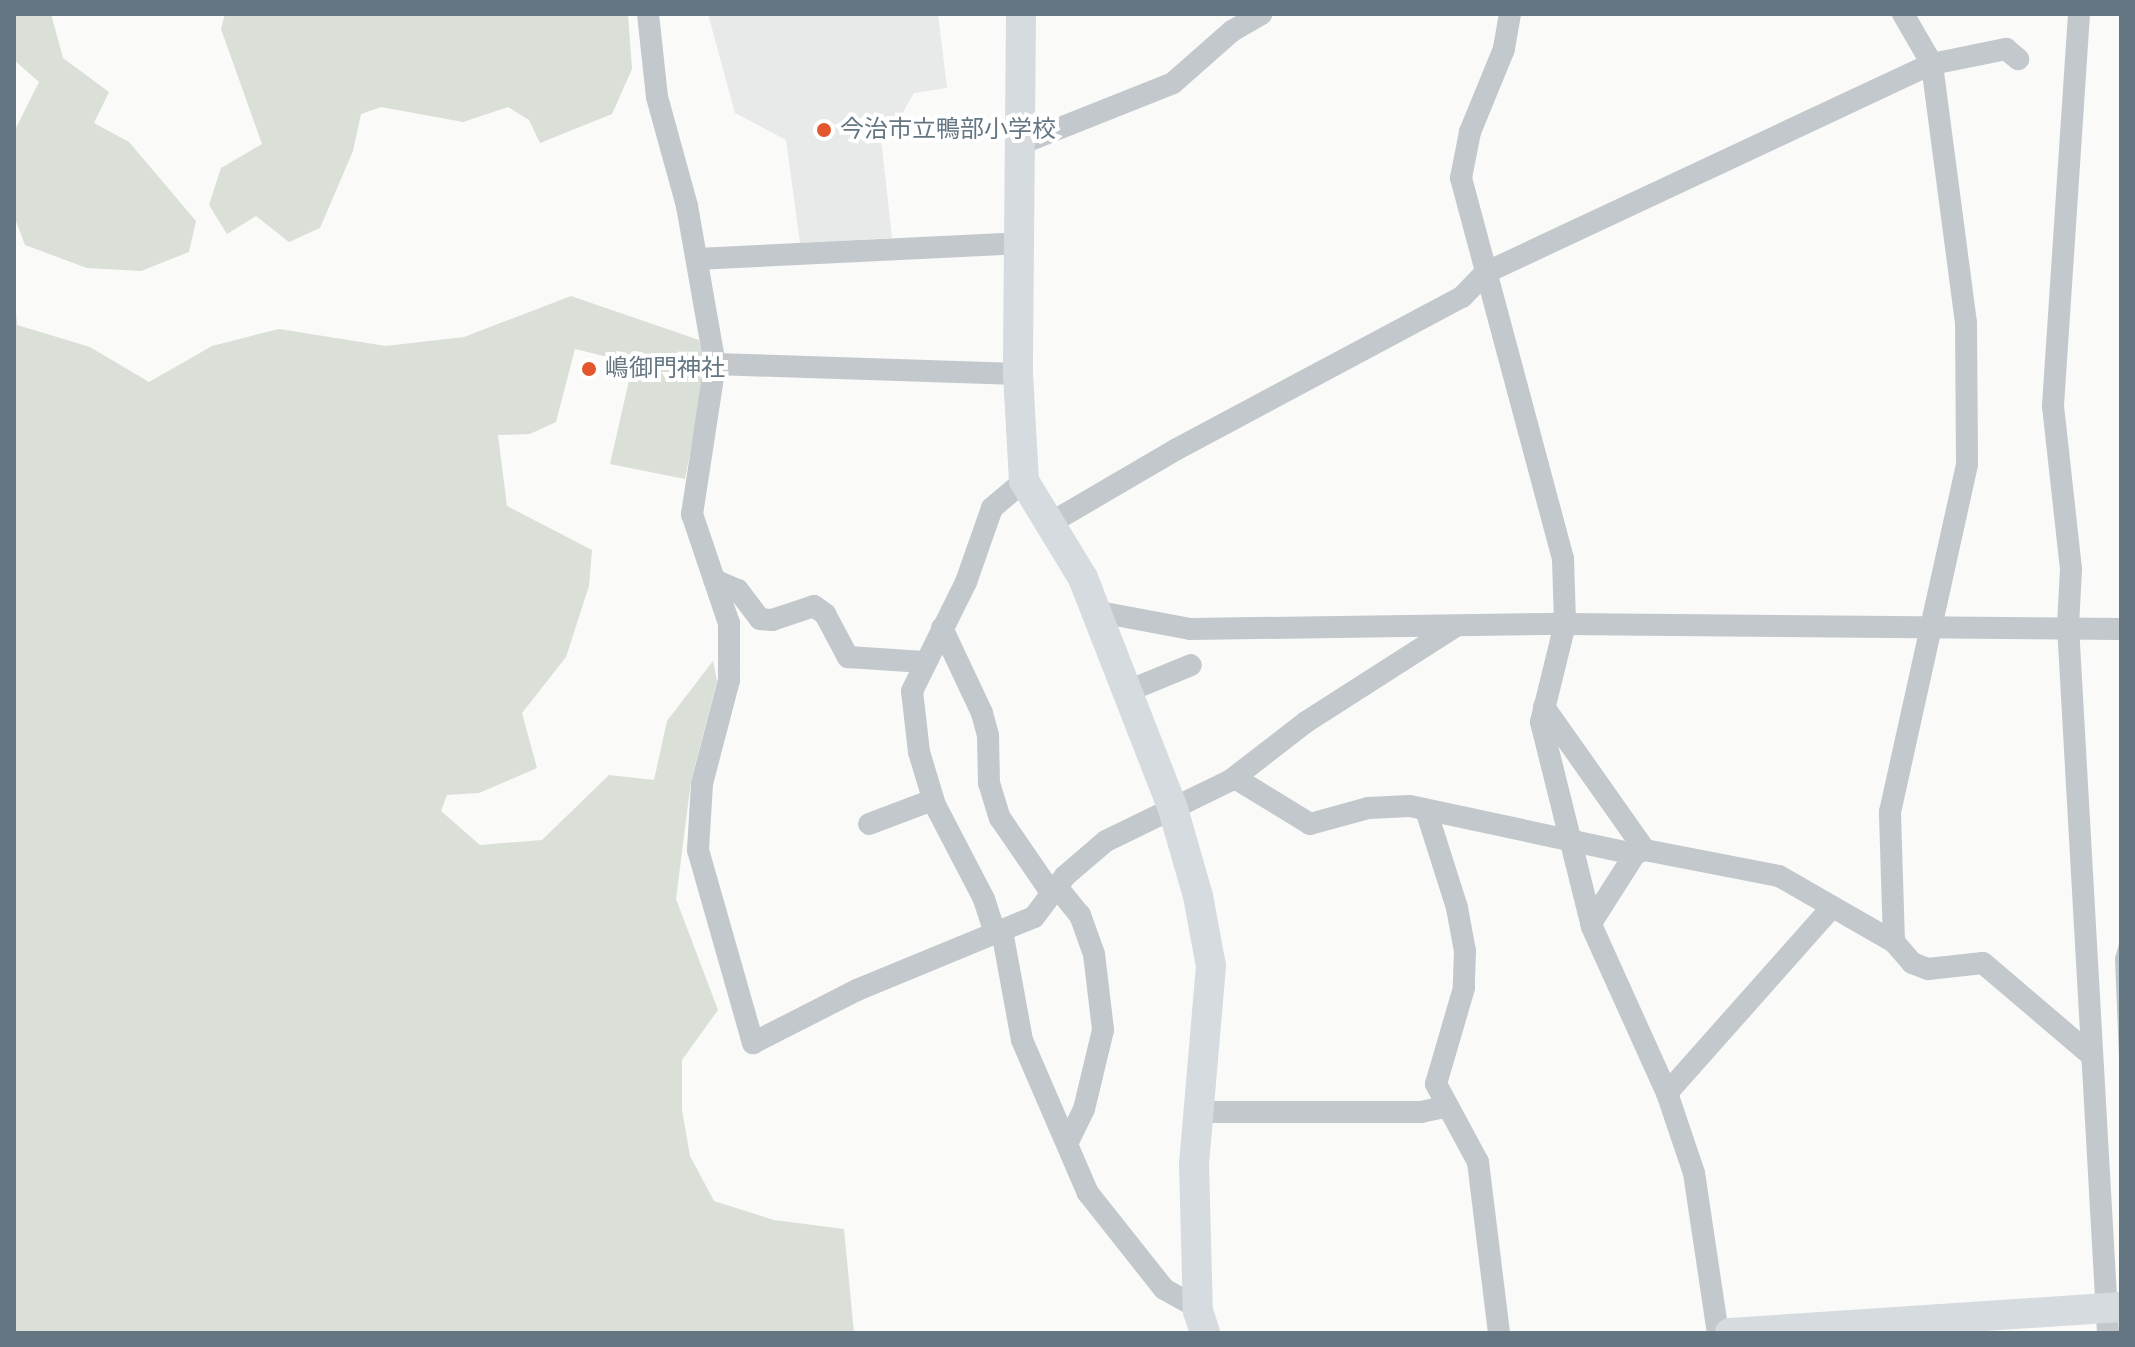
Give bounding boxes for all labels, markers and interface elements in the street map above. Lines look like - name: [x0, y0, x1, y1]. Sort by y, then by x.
- place label: 今治市立鴨部小学校: [840, 116, 1056, 144]
- marker: 今治市立鴨部小学校: [815, 121, 833, 139]
- place label: 嶋御門神社: [605, 355, 725, 383]
- marker: 嶋御門神社: [580, 360, 598, 378]

